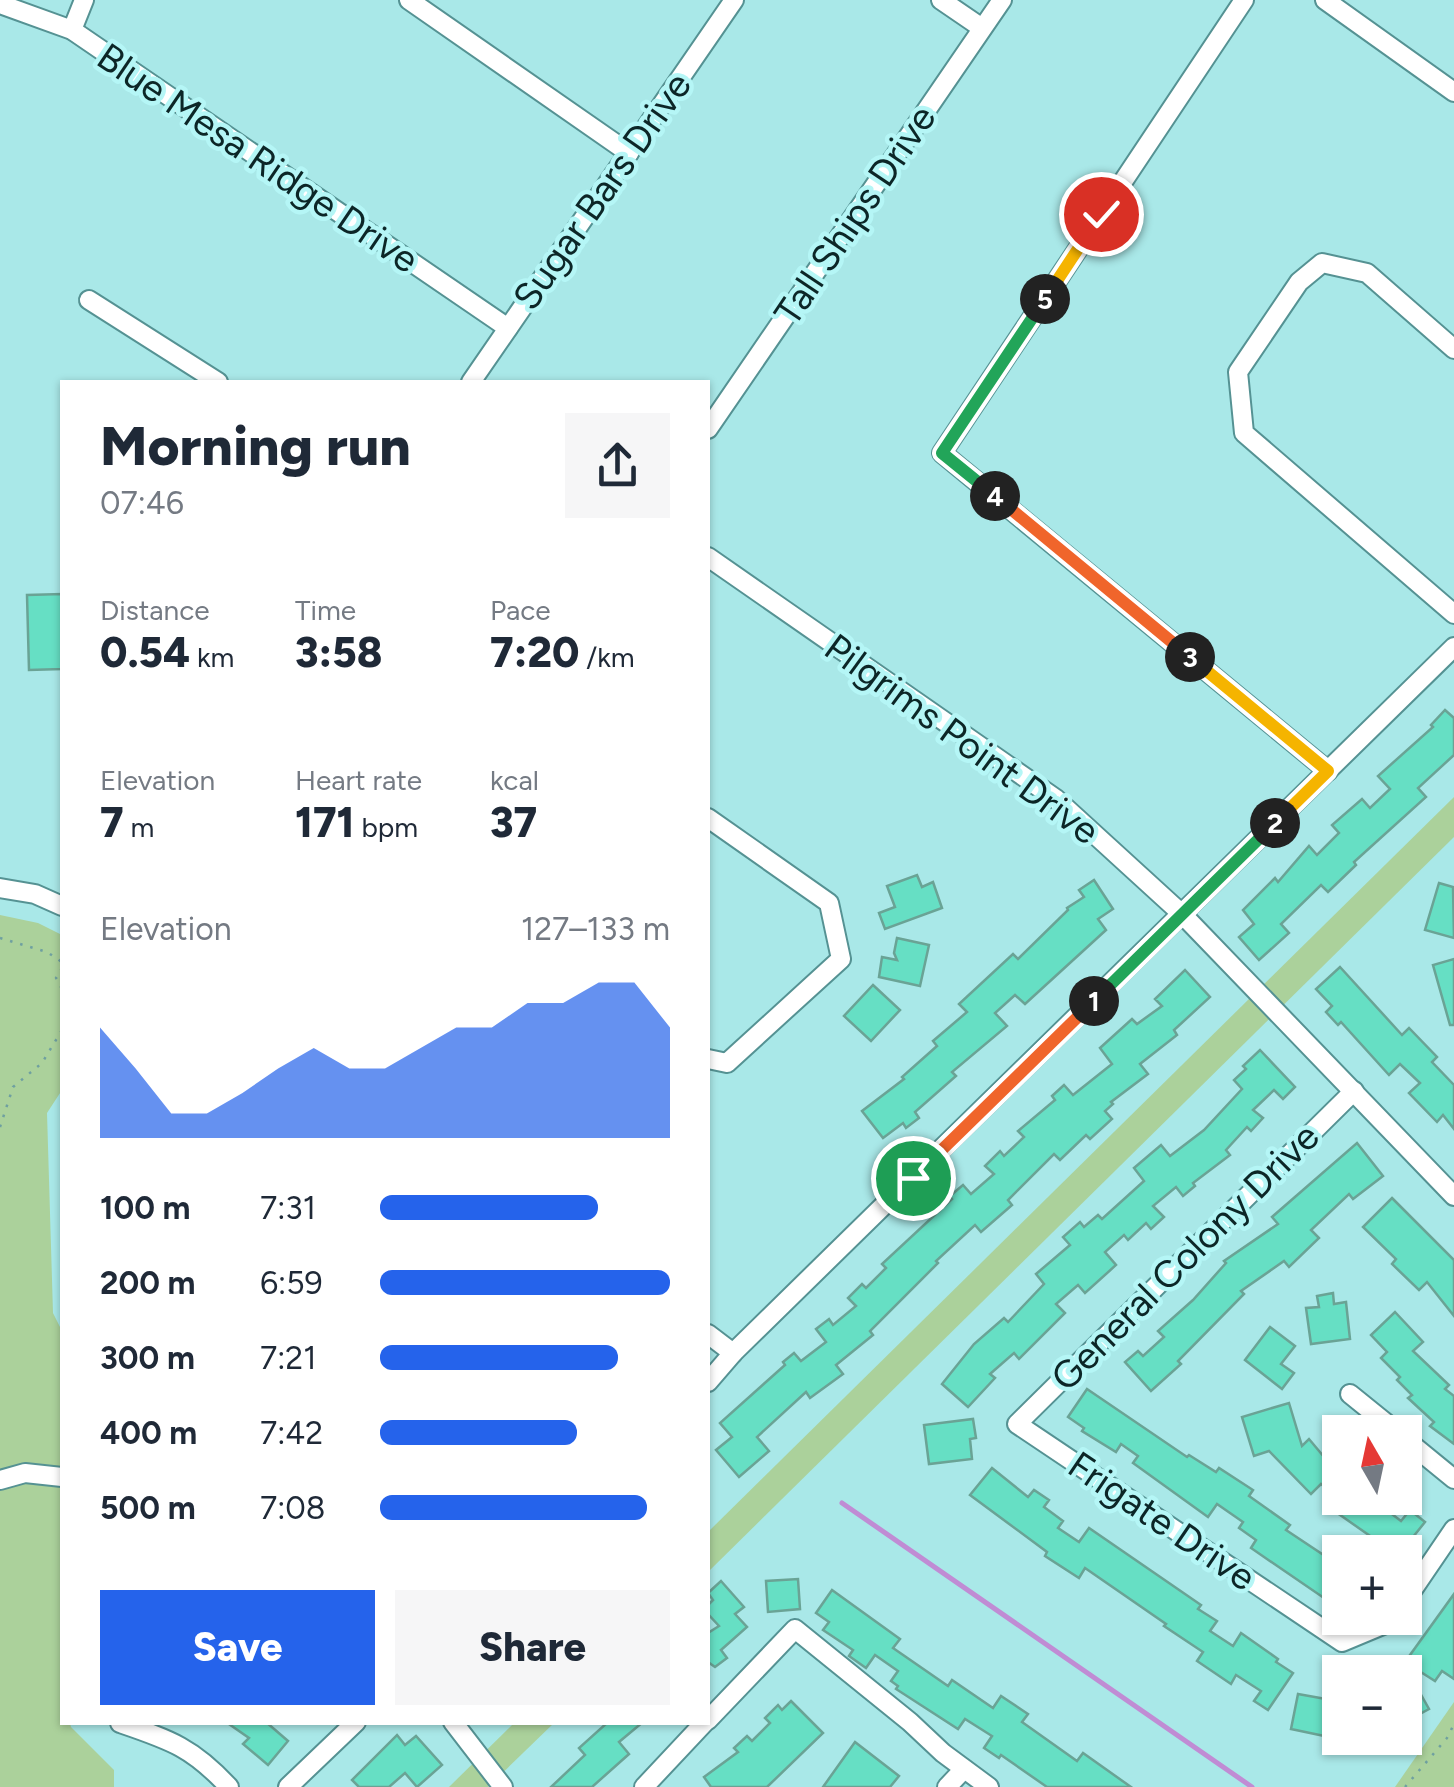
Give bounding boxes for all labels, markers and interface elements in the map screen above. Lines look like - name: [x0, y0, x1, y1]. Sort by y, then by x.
- street label: Blue Mesa Ridge Drive: [89, 33, 427, 283]
- street label: Sugar Bars Drive: [503, 64, 701, 318]
- street label: Tall Ships Drive: [765, 96, 945, 334]
- pin: [1059, 172, 1144, 257]
- icon: check: [1074, 187, 1129, 242]
- pin: 5: [1020, 274, 1070, 324]
- text: 5: [1037, 282, 1053, 316]
- text: Morning run: [100, 413, 411, 479]
- button: share: [565, 413, 670, 518]
- pin: 4: [970, 471, 1020, 521]
- text: 4: [986, 479, 1004, 513]
- text: 07:46: [100, 484, 184, 522]
- text: Distance: [100, 593, 210, 627]
- text: Time: [295, 593, 356, 627]
- text: Pace: [490, 593, 551, 627]
- street label: Pilgrims Point Drive: [816, 624, 1108, 854]
- text: 0.54: [100, 627, 190, 678]
- text: 3:58: [295, 627, 382, 678]
- text: 7:20: [490, 627, 579, 678]
- pin: 3: [1165, 632, 1215, 682]
- text: km: [190, 640, 234, 674]
- text: /km: [579, 640, 635, 674]
- text: 3: [1182, 640, 1198, 674]
- text: Elevation: [100, 763, 215, 797]
- text: Heart rate: [295, 763, 422, 797]
- text: kcal: [490, 763, 539, 797]
- text: 7: [100, 797, 124, 848]
- text: 171: [295, 797, 354, 848]
- text: 37: [490, 797, 537, 848]
- pin: 2: [1250, 798, 1300, 848]
- text: 2: [1267, 806, 1283, 840]
- text: m: [124, 810, 154, 844]
- text: bpm: [354, 810, 418, 844]
- text: Elevation: [100, 910, 232, 948]
- text: 127–133 m: [521, 910, 670, 948]
- pin: 1: [1069, 976, 1119, 1026]
- text: 1: [1088, 984, 1100, 1018]
- street label: General Colony Drive: [1042, 1114, 1328, 1400]
- pin: [871, 1136, 956, 1221]
- icon: arrive: [886, 1151, 941, 1206]
- text: 100 m: [100, 1189, 191, 1227]
- text: 7:31: [260, 1189, 316, 1227]
- text: 200 m: [100, 1264, 196, 1302]
- text: 6:59: [260, 1264, 323, 1302]
- text: 300 m: [100, 1339, 195, 1377]
- text: 7:21: [260, 1339, 316, 1377]
- text: 400 m: [100, 1414, 197, 1452]
- text: 7:42: [260, 1414, 323, 1452]
- north arrow: [1322, 1415, 1422, 1515]
- map controls: [1322, 1415, 1422, 1755]
- street label: Frigate Drive: [1060, 1442, 1264, 1600]
- text: 500 m: [100, 1489, 196, 1527]
- text: 7:08: [260, 1489, 325, 1527]
- button: +: [1322, 1535, 1422, 1635]
- button: Save: [100, 1590, 375, 1705]
- button: Share: [395, 1590, 670, 1705]
- button: −: [1322, 1655, 1422, 1755]

